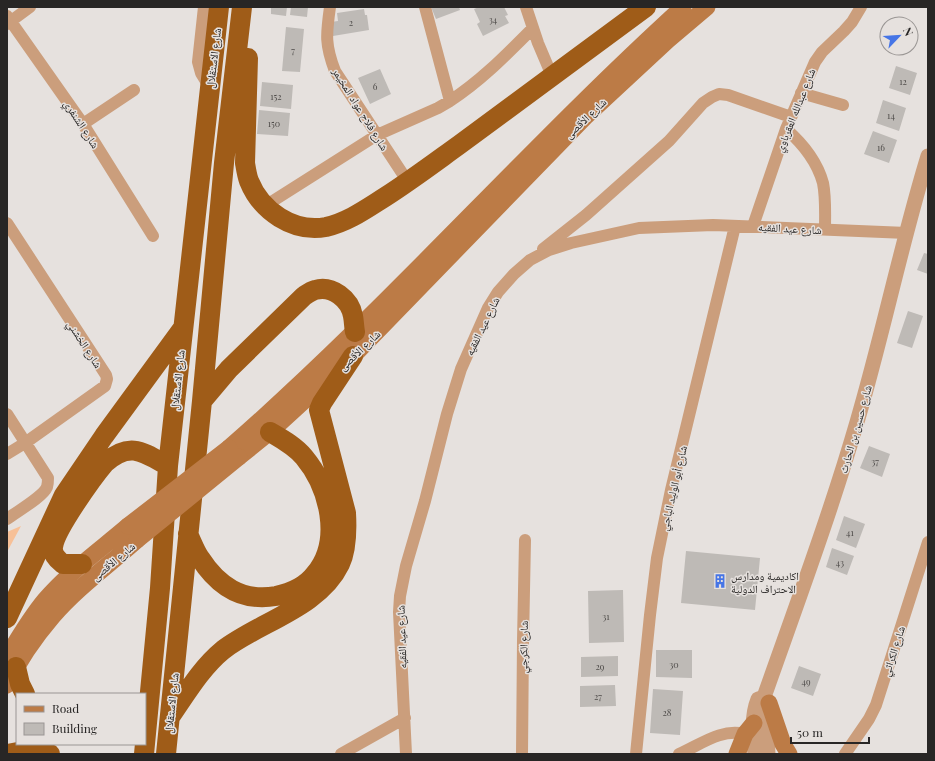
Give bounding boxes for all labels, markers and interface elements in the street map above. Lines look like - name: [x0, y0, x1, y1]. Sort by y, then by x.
- house number: 34: [489, 13, 498, 25]
- house number: 2: [349, 16, 353, 28]
- north arrow: [879, 16, 919, 56]
- text: N: [900, 25, 917, 38]
- street label: شارع الاستقلال: [202, 27, 224, 89]
- house number: 7: [291, 44, 295, 56]
- street label: شارع فلاح عواد المخيمر: [329, 64, 393, 153]
- street label: شارع عبدالله العقرباوي: [771, 66, 820, 155]
- house number: 12: [899, 75, 907, 87]
- house number: 6: [373, 80, 378, 92]
- house number: 152: [270, 90, 282, 102]
- street label: شارع الأقصى: [561, 94, 609, 142]
- street label: شارع الشنفري: [59, 97, 103, 152]
- house number: 14: [887, 109, 895, 121]
- house number: 150: [268, 117, 280, 129]
- house number: 16: [877, 141, 885, 153]
- street label: شارع عيد الفقيه: [758, 219, 822, 237]
- street label: شارع عيد الفقيه: [461, 294, 503, 358]
- street label: شارع الخشني: [63, 317, 106, 372]
- street label: شارع الأقصى: [335, 326, 383, 374]
- street label: شارع الاستقلال: [166, 349, 188, 411]
- street label: شارع حسين بن الحارث: [835, 383, 875, 475]
- street label: شارع أبو الوليد الباجي: [656, 444, 692, 532]
- house number: 37: [871, 455, 879, 467]
- house number: 41: [846, 526, 855, 538]
- street label: شارع الأقصى: [88, 538, 138, 584]
- house number: 43: [836, 556, 844, 568]
- place label: اكاديمية ومدارس الاحتراف الدولية: [731, 568, 799, 596]
- building icon: اكاديمية ومدارس الاحتراف الدولية: [712, 573, 728, 589]
- street label: شارع عيد الفقيه: [392, 605, 410, 669]
- house number: 31: [602, 610, 610, 622]
- street label: شارع الكرجي: [515, 621, 533, 673]
- street label: شارع الكراثي: [878, 624, 910, 679]
- house number: 30: [669, 658, 679, 670]
- house number: 29: [596, 660, 605, 672]
- street label: شارع الاستقلال: [160, 672, 182, 734]
- house number: 49: [801, 675, 811, 687]
- house number: 27: [594, 690, 602, 702]
- legend: [16, 693, 146, 745]
- text: Road: [52, 700, 79, 716]
- house number: 28: [663, 706, 672, 718]
- scale bar: [791, 719, 869, 745]
- text: Building: [52, 720, 98, 736]
- text: 50 m: [797, 724, 823, 740]

